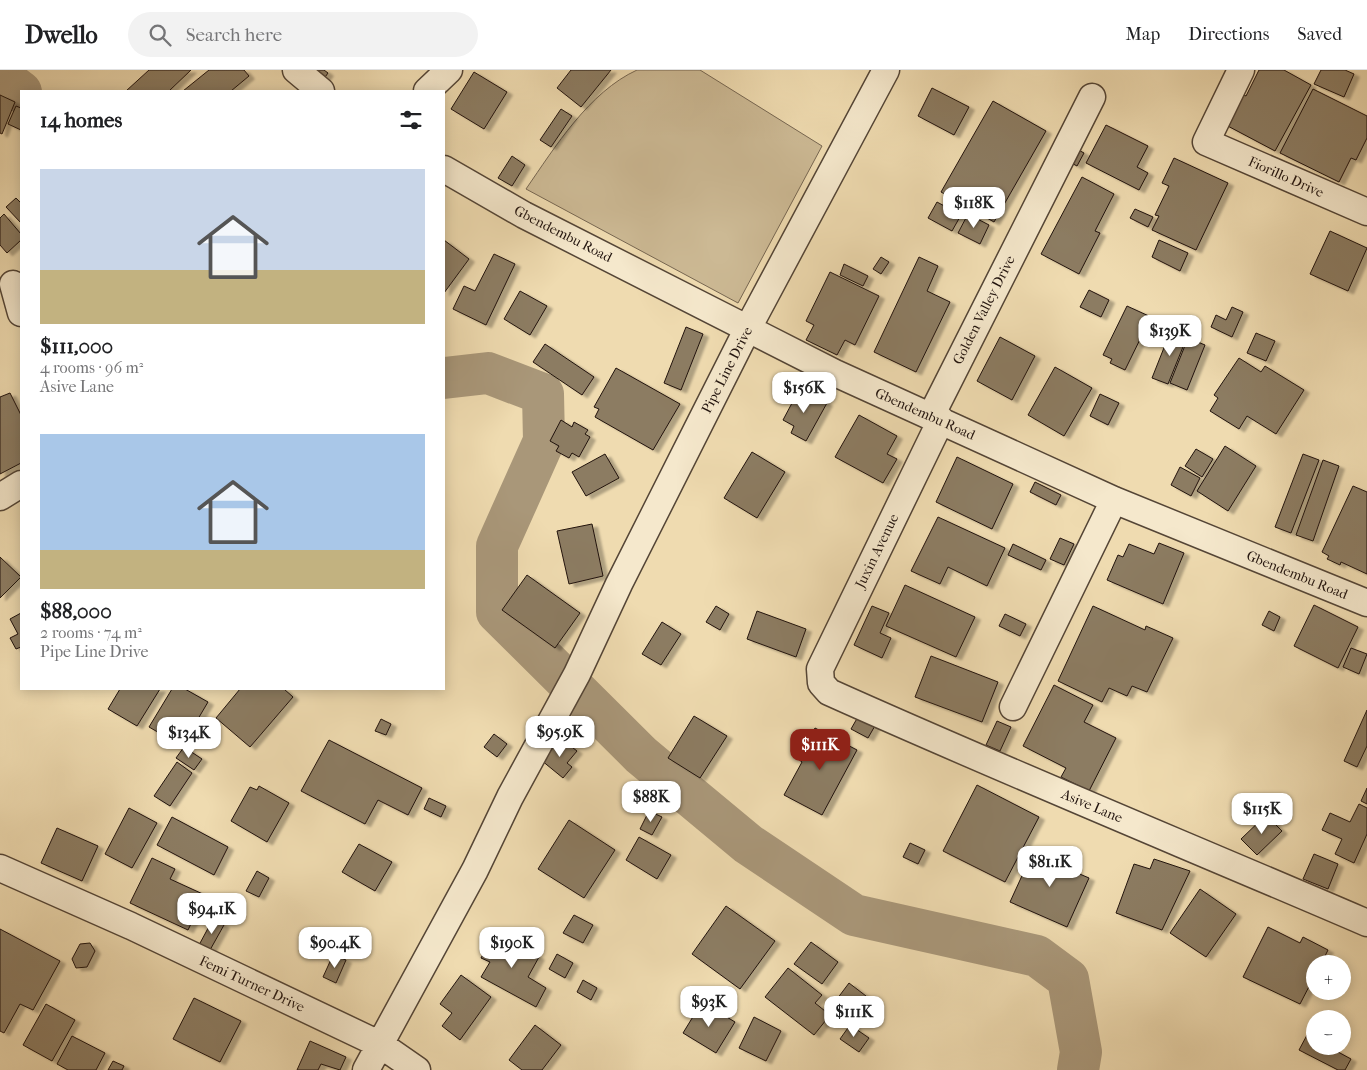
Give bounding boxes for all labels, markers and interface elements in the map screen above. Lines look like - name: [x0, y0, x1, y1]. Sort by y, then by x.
- search box: [128, 12, 478, 57]
- text: Dwello: [25, 21, 98, 49]
- icon: search: [146, 21, 174, 49]
- text: Search here: [186, 24, 282, 46]
- text: Map: [1126, 24, 1160, 45]
- text: Directions: [1188, 24, 1269, 45]
- text: Saved: [1297, 24, 1342, 45]
- icon: filters: [397, 106, 425, 134]
- text: 14 homes: [40, 108, 122, 132]
- street label: Fiorillo Drive: [1246, 153, 1326, 201]
- pin: $118K: [939, 186, 1009, 229]
- text: $118K: [954, 193, 994, 212]
- icon: home: [188, 202, 278, 292]
- street label: Gbendembu Road: [511, 202, 615, 266]
- street label: Golden Valley Drive: [949, 253, 1019, 367]
- pin: $139K: [1135, 314, 1205, 357]
- text: $139K: [1149, 321, 1191, 340]
- street label: Pipe Line Drive: [698, 324, 756, 416]
- text: $111,000: [40, 334, 113, 358]
- text: 4 rooms · 96 m²: [40, 358, 143, 377]
- pin: $156K: [769, 372, 839, 414]
- text: Asive Lane: [40, 377, 114, 396]
- text: $156K: [783, 378, 825, 397]
- street label: Gbendembu Road: [872, 384, 978, 444]
- icon: home: [188, 467, 278, 557]
- street label: Juxin Avenue: [851, 511, 902, 592]
- street label: Gbendembu Road: [1244, 547, 1350, 603]
- text: $88,000: [40, 599, 112, 623]
- text: 2 rooms · 74 m²: [40, 623, 142, 642]
- text: Pipe Line Drive: [40, 642, 148, 661]
- pin: $134K: [154, 716, 224, 759]
- pin: $95.9K: [519, 716, 601, 758]
- text: $95.9K: [537, 722, 584, 741]
- text: $134K: [168, 723, 210, 742]
- pin: $111K: [785, 728, 855, 771]
- text: $111K: [801, 735, 839, 754]
- pin: $88K: [621, 780, 681, 823]
- street label: Asive Lane: [1058, 785, 1125, 827]
- text: $88K: [633, 787, 669, 806]
- pin: $115K: [1227, 792, 1297, 835]
- text: $115K: [1243, 799, 1281, 818]
- pin: $81.1K: [1009, 846, 1091, 888]
- text: $81.1K: [1029, 852, 1071, 871]
- pin: $94.1K: [171, 892, 253, 935]
- text: $94.1K: [188, 899, 236, 918]
- pin: $90.4K: [294, 926, 376, 969]
- pin: $190K: [477, 926, 547, 969]
- text: $90.4K: [310, 933, 360, 952]
- text: $190K: [490, 933, 534, 952]
- street label: Femi Turner Drive: [197, 952, 307, 1016]
- map controls: [1306, 955, 1351, 1055]
- button: +: [1306, 955, 1351, 1000]
- pin: $93K: [679, 986, 739, 1028]
- text: $93K: [691, 992, 727, 1011]
- pin: $111K: [819, 996, 889, 1038]
- text: $111K: [835, 1002, 873, 1021]
- button: −: [1306, 1010, 1351, 1055]

